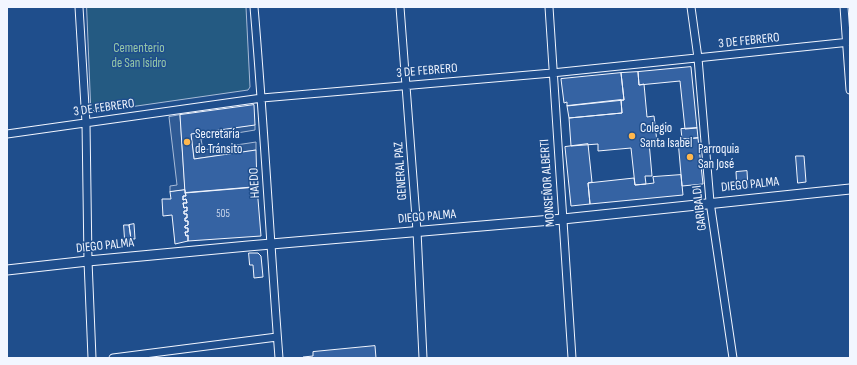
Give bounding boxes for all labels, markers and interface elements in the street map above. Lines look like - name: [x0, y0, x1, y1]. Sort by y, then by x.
- street label: 3 DE FEBRERO: [718, 30, 780, 52]
- park label: Cementerio de San Isidro: [112, 41, 166, 72]
- street label: 3 DE FEBRERO: [396, 61, 458, 81]
- street label: 3 DE FEBRERO: [73, 96, 135, 120]
- place label: Colegio Santa Isabel: [640, 121, 692, 152]
- place label: Secretaría de Tránsito: [195, 127, 242, 158]
- marker: Colegio Santa Isabel: [627, 131, 637, 141]
- marker: Secretaría de Tránsito: [182, 137, 192, 147]
- street label: MONSEÑOR ALBERTI: [537, 139, 559, 227]
- street label: GENERAL PAZ: [391, 141, 411, 201]
- place label: Parroquia San José: [698, 142, 739, 173]
- marker: Parroquia San José: [685, 152, 695, 162]
- street label: HAEDO: [246, 167, 264, 199]
- street label: DIEGO PALMA: [720, 174, 780, 196]
- street label: GARIBALDI: [689, 184, 711, 232]
- house number: 505: [216, 207, 230, 221]
- street label: DIEGO PALMA: [397, 207, 457, 227]
- street label: DIEGO PALMA: [75, 235, 135, 257]

